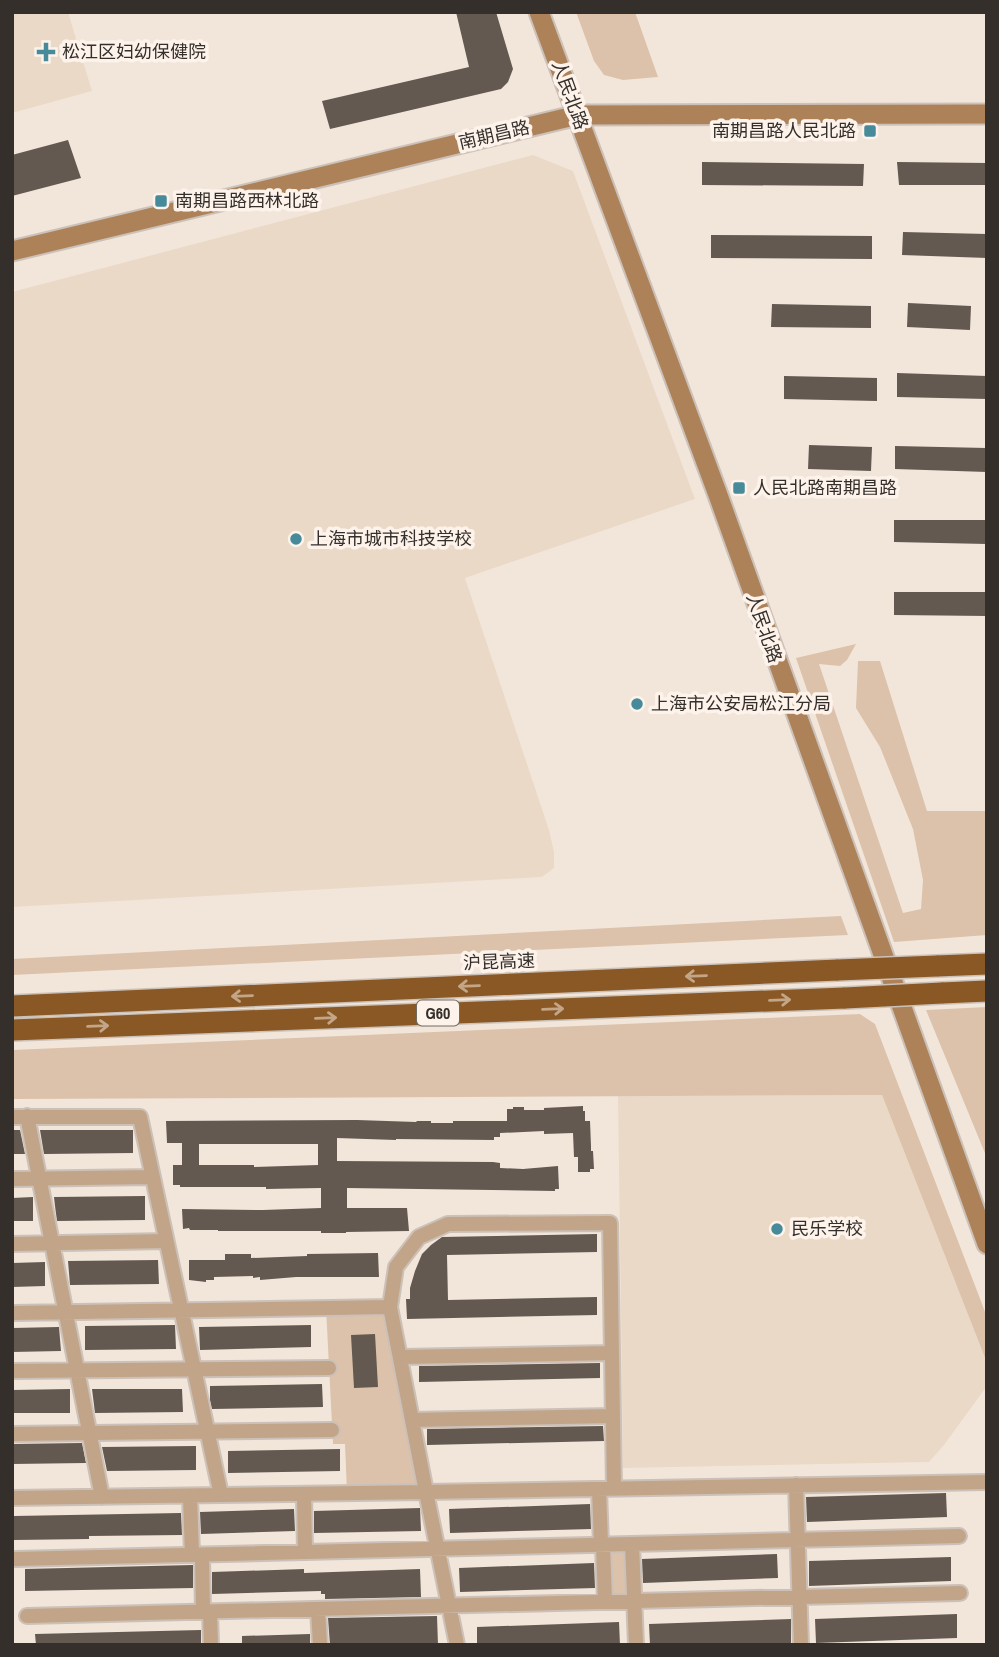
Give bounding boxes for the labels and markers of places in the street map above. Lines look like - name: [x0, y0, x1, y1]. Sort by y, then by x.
- place label: 松江区妇幼保健院: [62, 39, 206, 64]
- marker: 松江区妇幼保健院: [36, 42, 56, 62]
- place label: 南期昌路人民北路: [712, 118, 856, 143]
- marker: 南期昌路人民北路: [862, 123, 878, 139]
- place label: 南期昌路西林北路: [175, 188, 319, 213]
- marker: 南期昌路西林北路: [153, 193, 169, 209]
- place label: 人民北路南期昌路: [753, 475, 897, 500]
- marker: 人民北路南期昌路: [731, 480, 747, 496]
- place label: 上海市城市科技学校: [310, 526, 472, 551]
- marker: 上海市城市科技学校: [288, 531, 304, 547]
- place label: 上海市公安局松江分局: [651, 691, 831, 716]
- marker: 上海市公安局松江分局: [629, 696, 645, 712]
- place label: 民乐学校: [791, 1216, 863, 1241]
- marker: 民乐学校: [769, 1221, 785, 1237]

